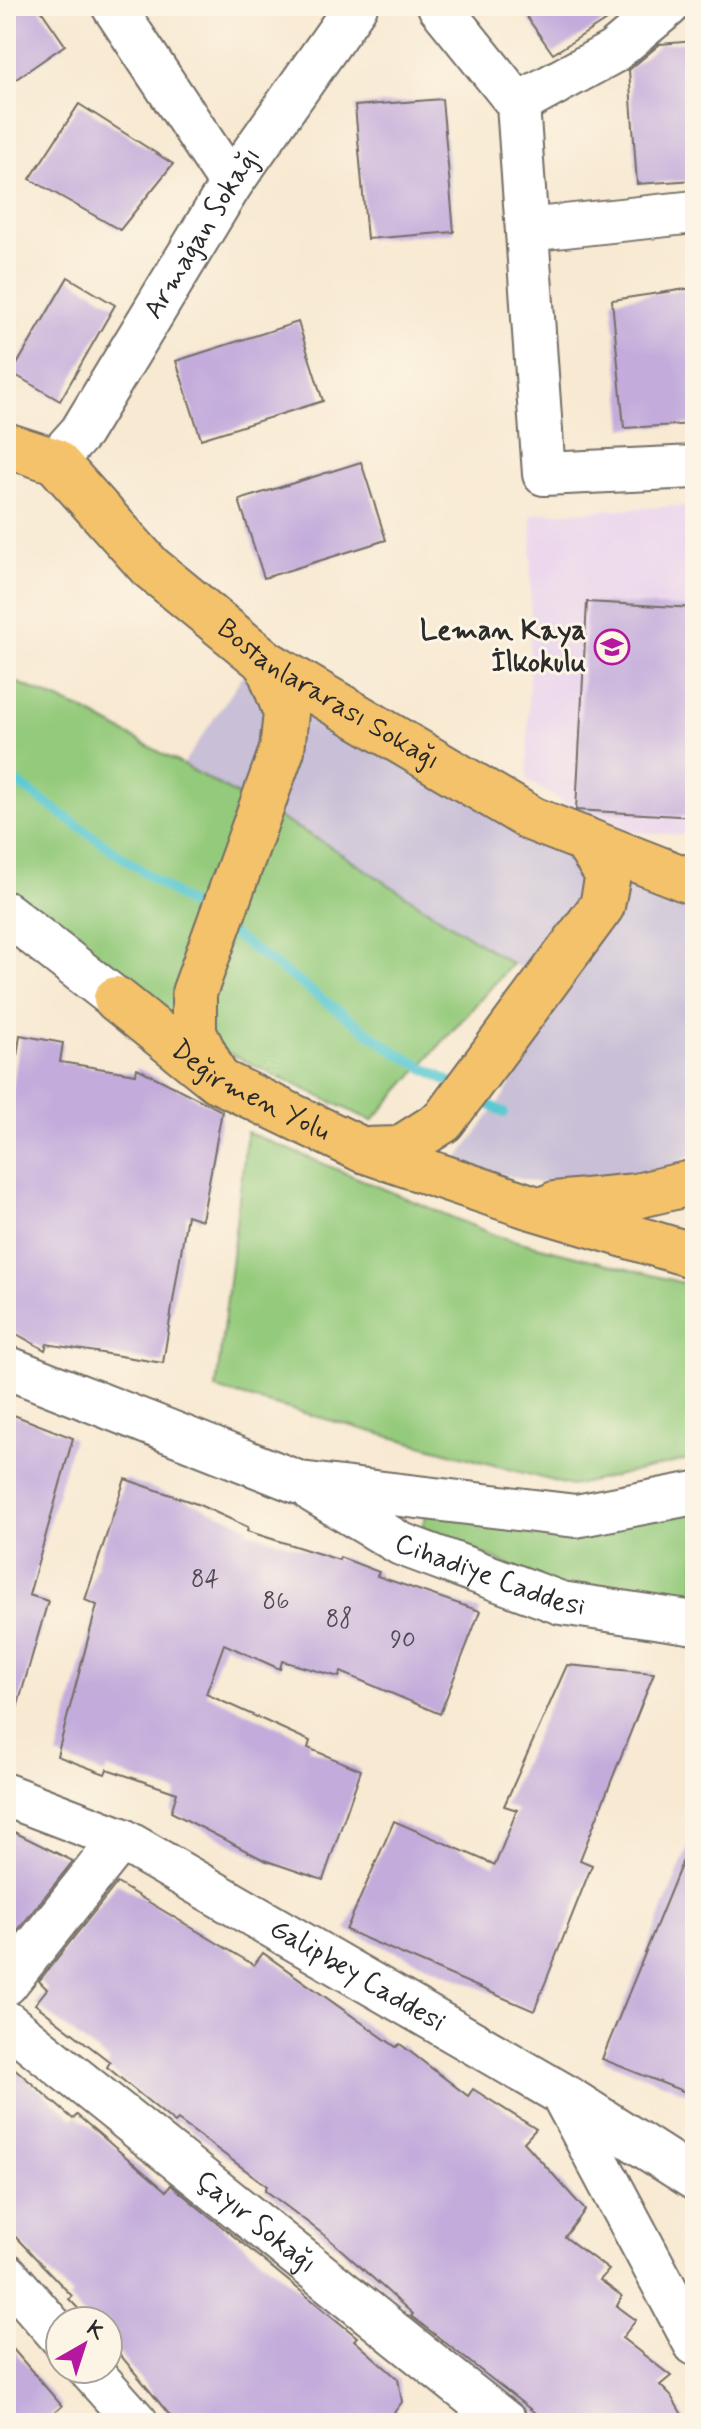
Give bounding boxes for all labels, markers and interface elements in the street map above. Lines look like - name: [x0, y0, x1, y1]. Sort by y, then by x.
- street label: Armağan Sokağı: [135, 140, 270, 326]
- street label: Bostanlararası Sokağı: [209, 611, 447, 779]
- place label: Leman Kaya İlkokulu: [420, 613, 586, 682]
- school or university icon: Leman Kaya İlkokulu: [593, 628, 631, 666]
- street label: Değirmen Yolu: [163, 1032, 336, 1150]
- street label: Cihadiye Caddesi: [390, 1525, 587, 1625]
- house number: 84: [191, 1564, 219, 1595]
- house number: 86: [263, 1586, 289, 1617]
- house number: 88: [326, 1604, 352, 1635]
- house number: 90: [390, 1625, 416, 1656]
- street label: Galipbey Caddesi: [263, 1910, 452, 2041]
- street label: Çayır Sokağı: [187, 2162, 324, 2282]
- north arrow: [44, 2305, 124, 2385]
- text: K: [80, 2315, 111, 2347]

